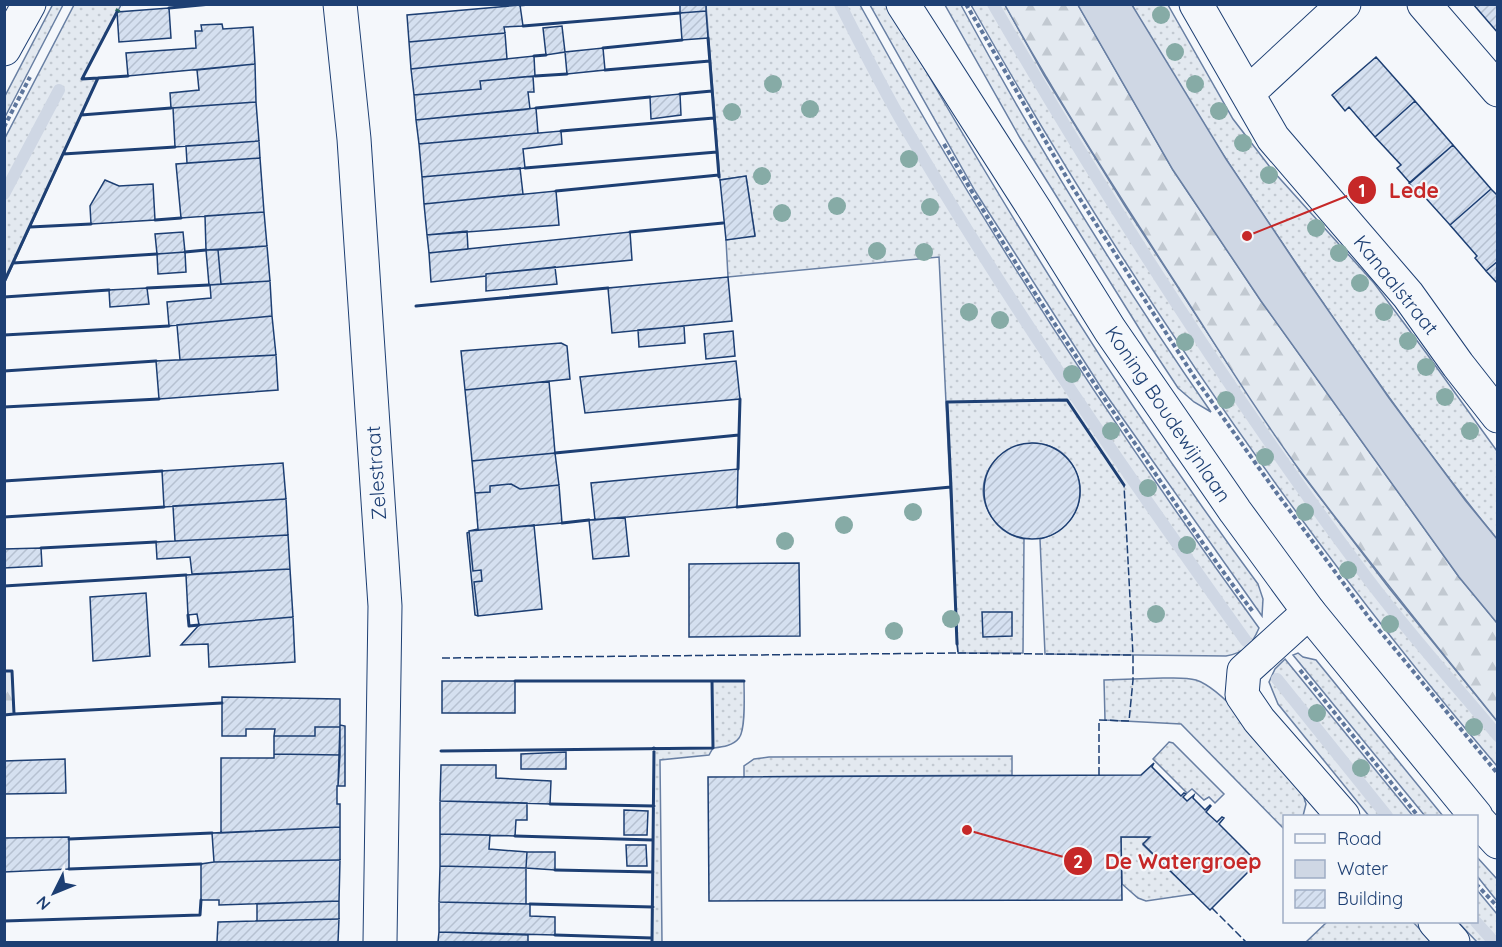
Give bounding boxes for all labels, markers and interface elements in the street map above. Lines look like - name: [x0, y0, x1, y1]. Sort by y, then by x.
- callout: Lede: [1347, 171, 1450, 210]
- text: Lede: [1389, 177, 1439, 203]
- text: 1: [1358, 179, 1366, 202]
- street label: Kanaalstraat: [1349, 230, 1444, 340]
- street label: Koning Boudewijnlaan: [1100, 321, 1237, 507]
- street label: Zelestraat: [360, 425, 391, 521]
- legend: [1283, 815, 1478, 923]
- text: Road: [1337, 827, 1382, 850]
- callout: De Watergroep: [1063, 842, 1274, 881]
- text: De Watergroep: [1105, 848, 1261, 874]
- text: 2: [1073, 850, 1083, 873]
- text: Water: [1337, 857, 1388, 880]
- north arrow: [24, 863, 84, 923]
- text: Building: [1337, 887, 1403, 910]
- text: N: [32, 892, 54, 914]

